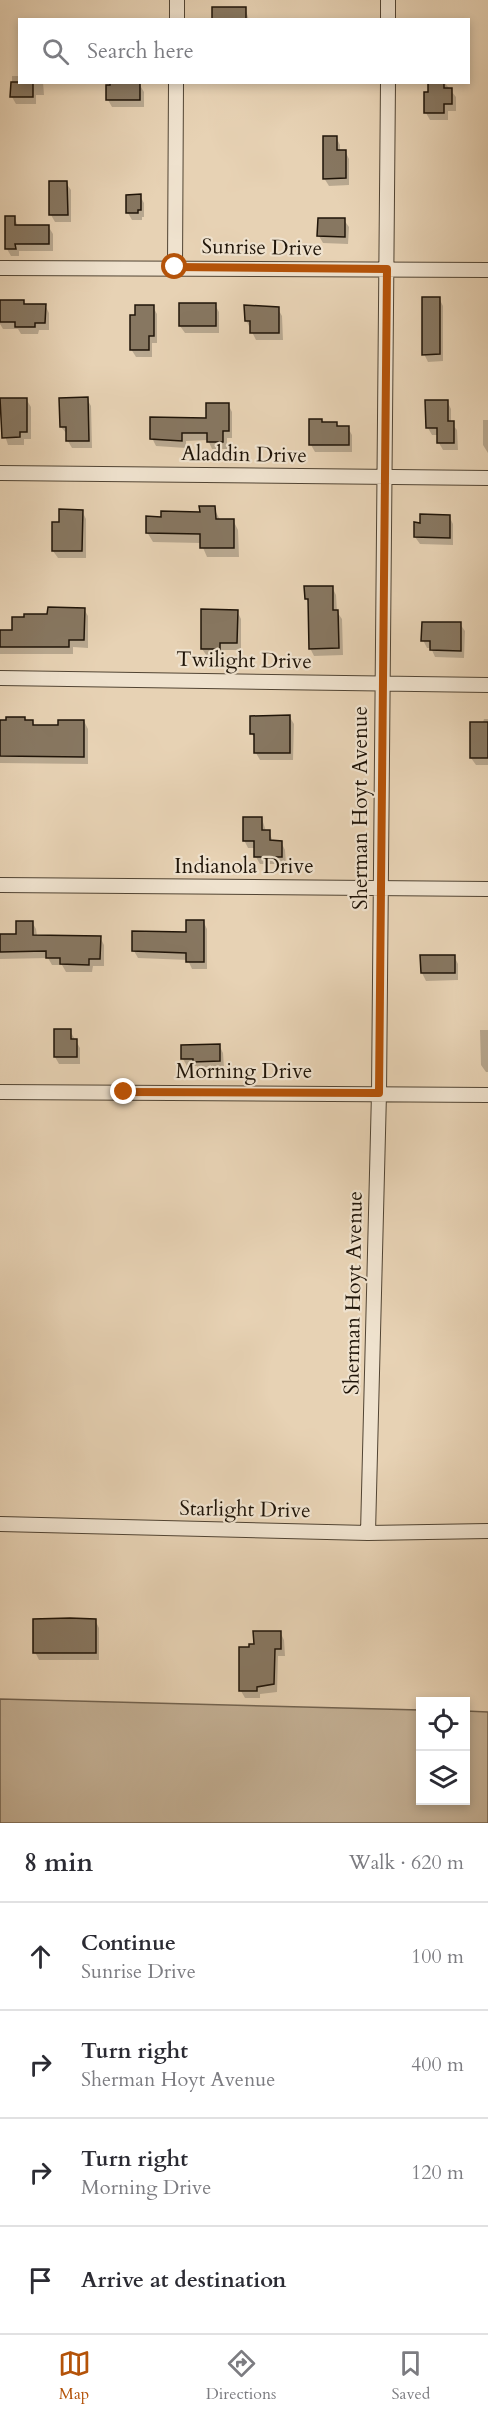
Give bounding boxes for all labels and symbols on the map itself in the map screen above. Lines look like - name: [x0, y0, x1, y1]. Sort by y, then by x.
- street label: Sunrise Drive: [201, 232, 323, 263]
- route start: [161, 253, 187, 279]
- street label: Aladdin Drive: [181, 439, 307, 470]
- street label: Twilight Drive: [176, 645, 312, 676]
- street label: Sherman Hoyt Avenue: [346, 706, 375, 910]
- street label: Indianola Drive: [174, 852, 314, 881]
- street label: Morning Drive: [176, 1057, 312, 1086]
- route end: [110, 1078, 136, 1104]
- street label: Sherman Hoyt Avenue: [337, 1191, 370, 1395]
- street label: Starlight Drive: [179, 1494, 311, 1525]

